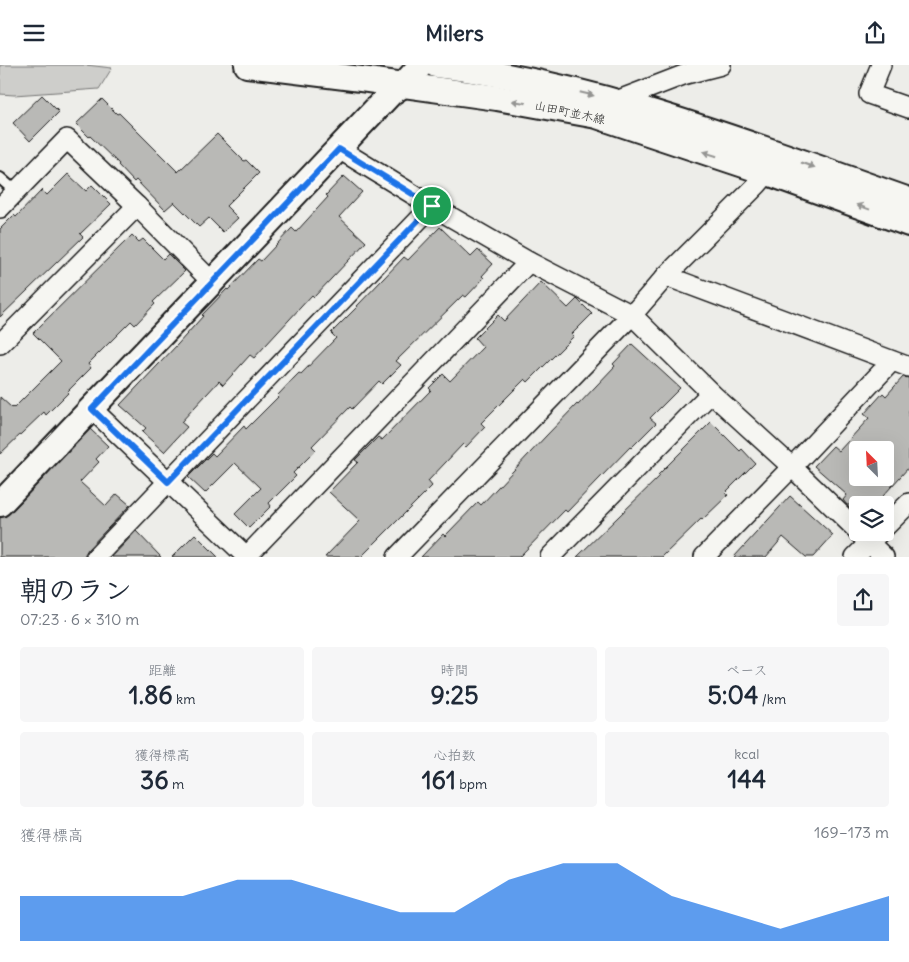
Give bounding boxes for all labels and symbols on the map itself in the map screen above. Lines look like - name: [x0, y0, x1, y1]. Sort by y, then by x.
- one-way arrow: [579, 90, 594, 98]
- street label: 山田町並木線: [533, 97, 607, 127]
- one-way arrow: [511, 98, 527, 106]
- one-way arrow: [702, 149, 717, 157]
- one-way arrow: [801, 161, 816, 169]
- pin: [411, 185, 453, 227]
- one-way arrow: [855, 203, 870, 211]
- north arrow: [849, 441, 894, 486]

